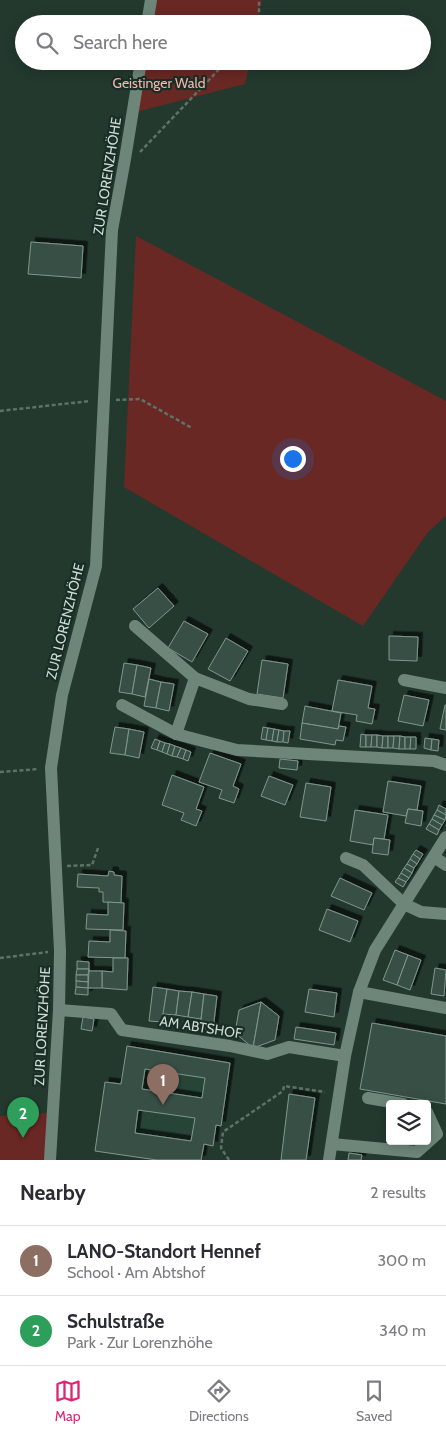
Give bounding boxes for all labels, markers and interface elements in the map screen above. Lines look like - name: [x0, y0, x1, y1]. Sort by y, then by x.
- search box: [15, 15, 431, 70]
- icon: search: [33, 29, 61, 57]
- text: Search here: [73, 31, 167, 54]
- park label: Geistinger Wald: [113, 74, 205, 92]
- street label: ZUR LORENZHÖHE: [89, 116, 125, 236]
- your location: [280, 446, 306, 472]
- street label: ZUR LORENZHÖHE: [42, 561, 88, 681]
- street label: ZUR LORENZHÖHE: [30, 966, 54, 1086]
- street label: AM ABTSHOF: [158, 1012, 244, 1043]
- pin: 1: [147, 1064, 179, 1105]
- pin: 2: [7, 1097, 39, 1138]
- map controls: [386, 1100, 431, 1145]
- button: layers: [386, 1100, 431, 1145]
- text: Nearby: [20, 1180, 86, 1205]
- text: 2 results: [370, 1183, 426, 1202]
- text: LANO-Standort Hennef: [67, 1240, 261, 1263]
- text: 1: [33, 1251, 39, 1270]
- text: 300 m: [377, 1251, 426, 1270]
- text: School · Am Abtshof: [67, 1263, 206, 1282]
- text: Schulstraße: [67, 1310, 164, 1333]
- text: 2: [32, 1321, 40, 1340]
- text: 340 m: [379, 1321, 426, 1340]
- text: Park · Zur Lorenzhöhe: [67, 1333, 213, 1352]
- tab: Map: [54, 1377, 82, 1425]
- tab: Directions: [189, 1377, 249, 1425]
- tab: Saved: [356, 1377, 392, 1425]

